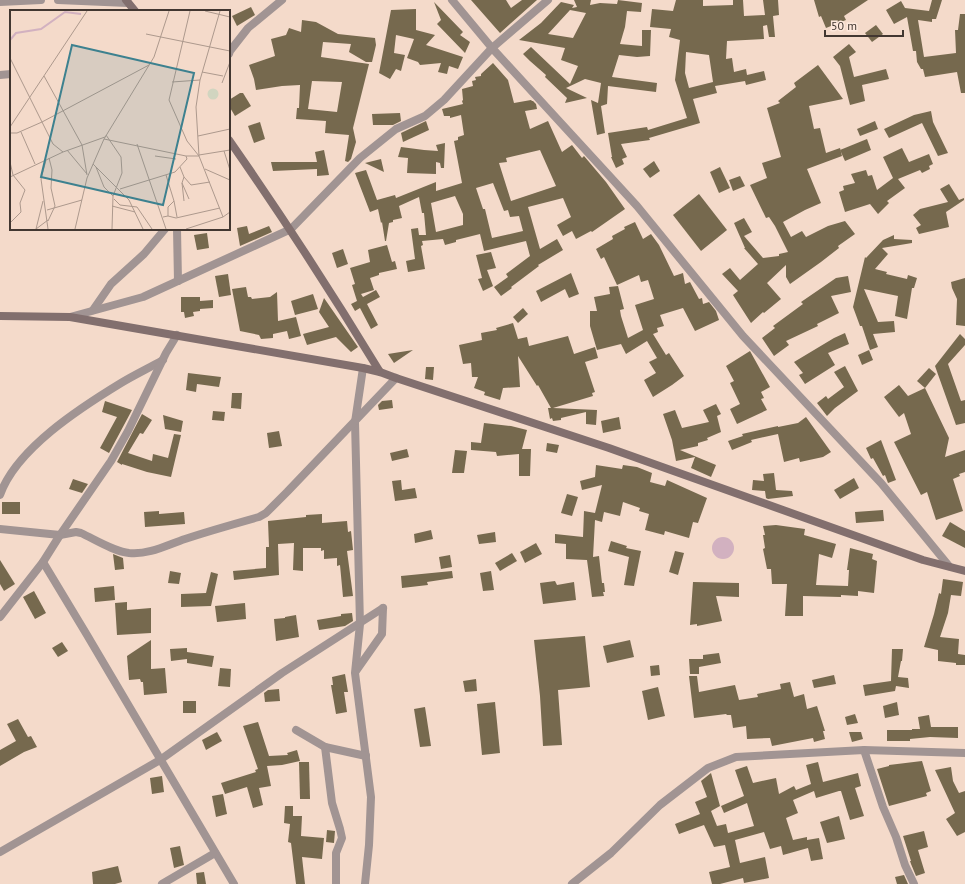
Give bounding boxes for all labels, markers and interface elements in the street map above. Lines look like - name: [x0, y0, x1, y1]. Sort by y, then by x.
- inset map: [10, 10, 230, 230]
- scale bar: [825, 12, 903, 38]
- text: 50 m: [831, 18, 857, 33]

